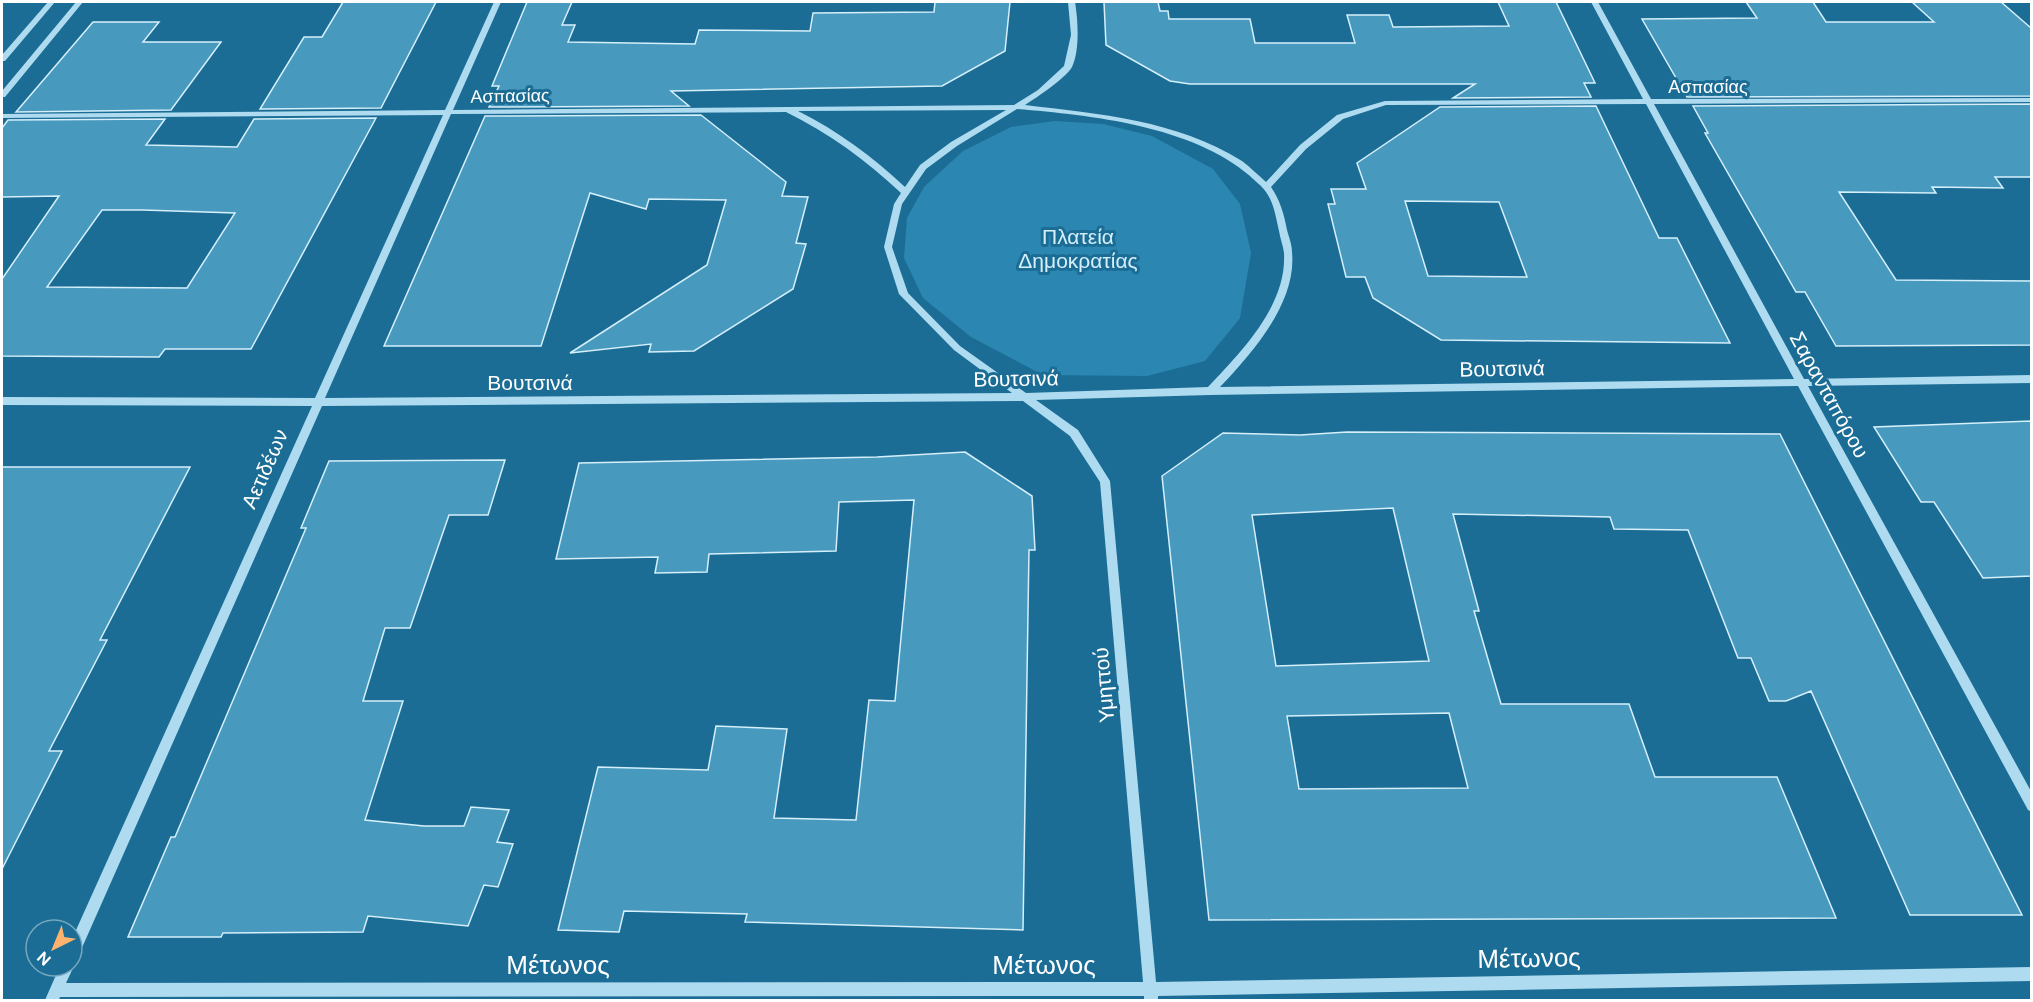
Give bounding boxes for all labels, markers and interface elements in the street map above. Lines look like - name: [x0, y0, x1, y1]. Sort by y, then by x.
- street label: Ασπασίας: [1668, 75, 1748, 99]
- street label: Ασπασίας: [470, 83, 550, 109]
- park label: Πλατεία Δημοκρατίας: [1018, 223, 1138, 275]
- street label: Σαρανταπόρου: [1783, 327, 1875, 463]
- street label: Βουτσινά: [1459, 354, 1545, 384]
- street label: Βουτσινά: [973, 364, 1059, 394]
- street label: Βουτσινά: [487, 369, 573, 397]
- street label: Αετιδέων: [235, 425, 295, 513]
- street label: Υμηττού: [1087, 646, 1121, 724]
- north arrow: [24, 918, 84, 978]
- street label: Μέτωνος: [1477, 940, 1581, 976]
- text: N: [33, 947, 56, 970]
- street label: Μέτωνος: [506, 948, 610, 982]
- street label: Μέτωνος: [992, 948, 1096, 982]

